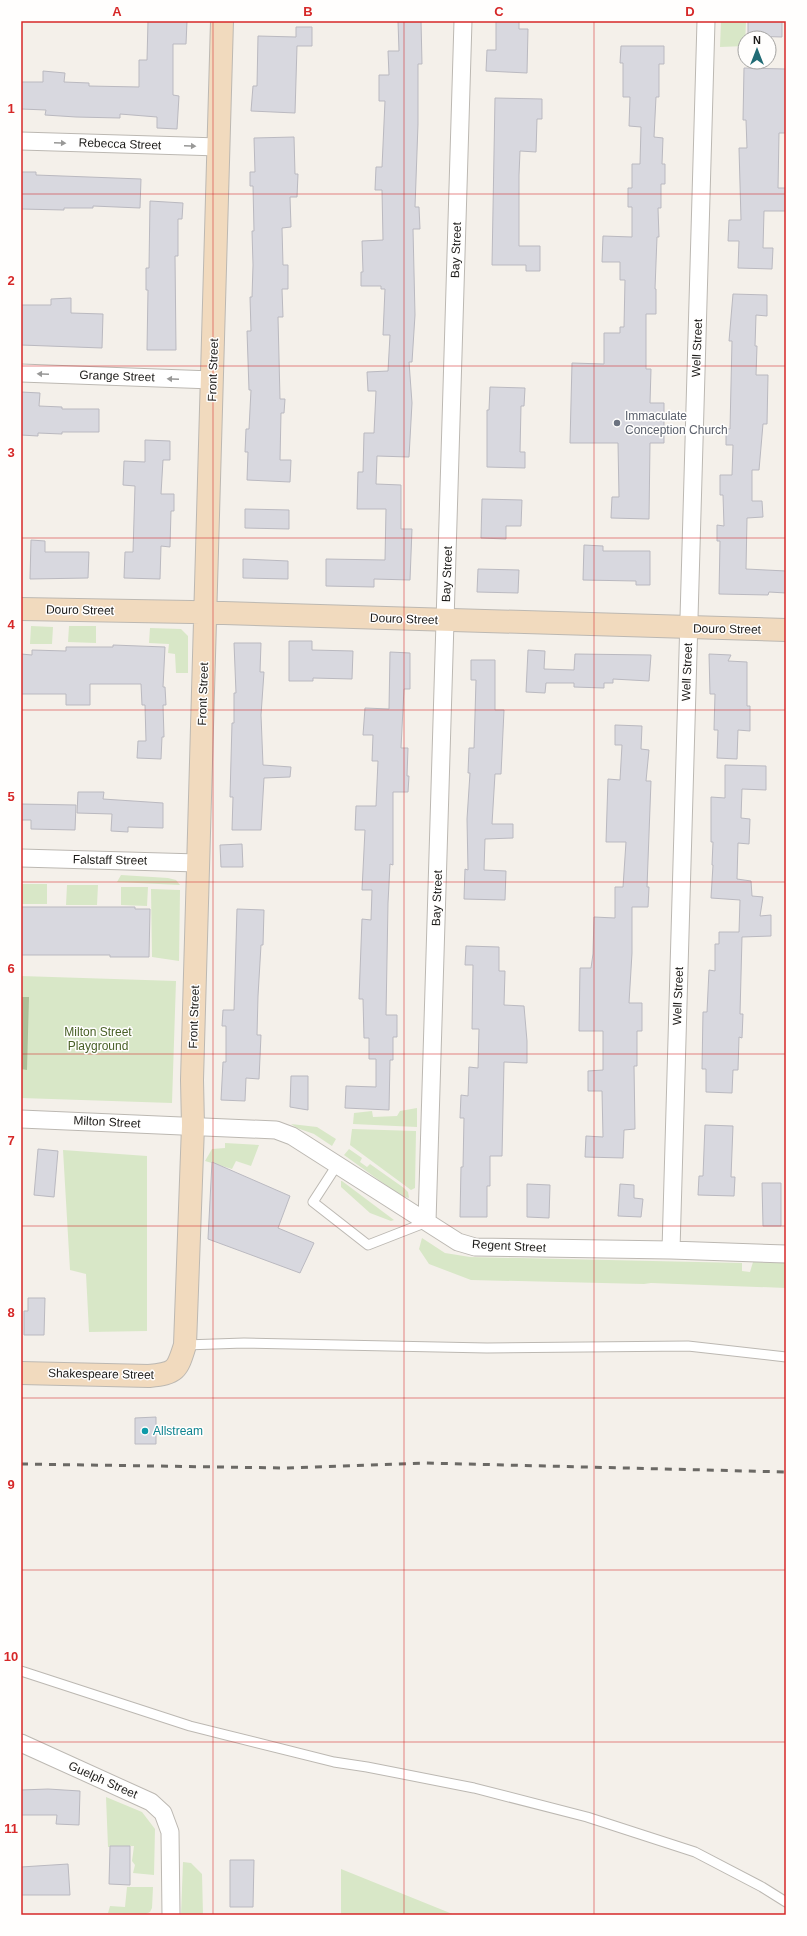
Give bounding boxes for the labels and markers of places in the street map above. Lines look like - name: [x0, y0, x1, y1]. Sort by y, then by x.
- place label: Immaculate Conception Church: [625, 409, 728, 437]
- marker: Immaculate Conception Church: [612, 418, 622, 428]
- place label: Allstream: [153, 1424, 203, 1438]
- marker: Allstream: [140, 1426, 150, 1436]

